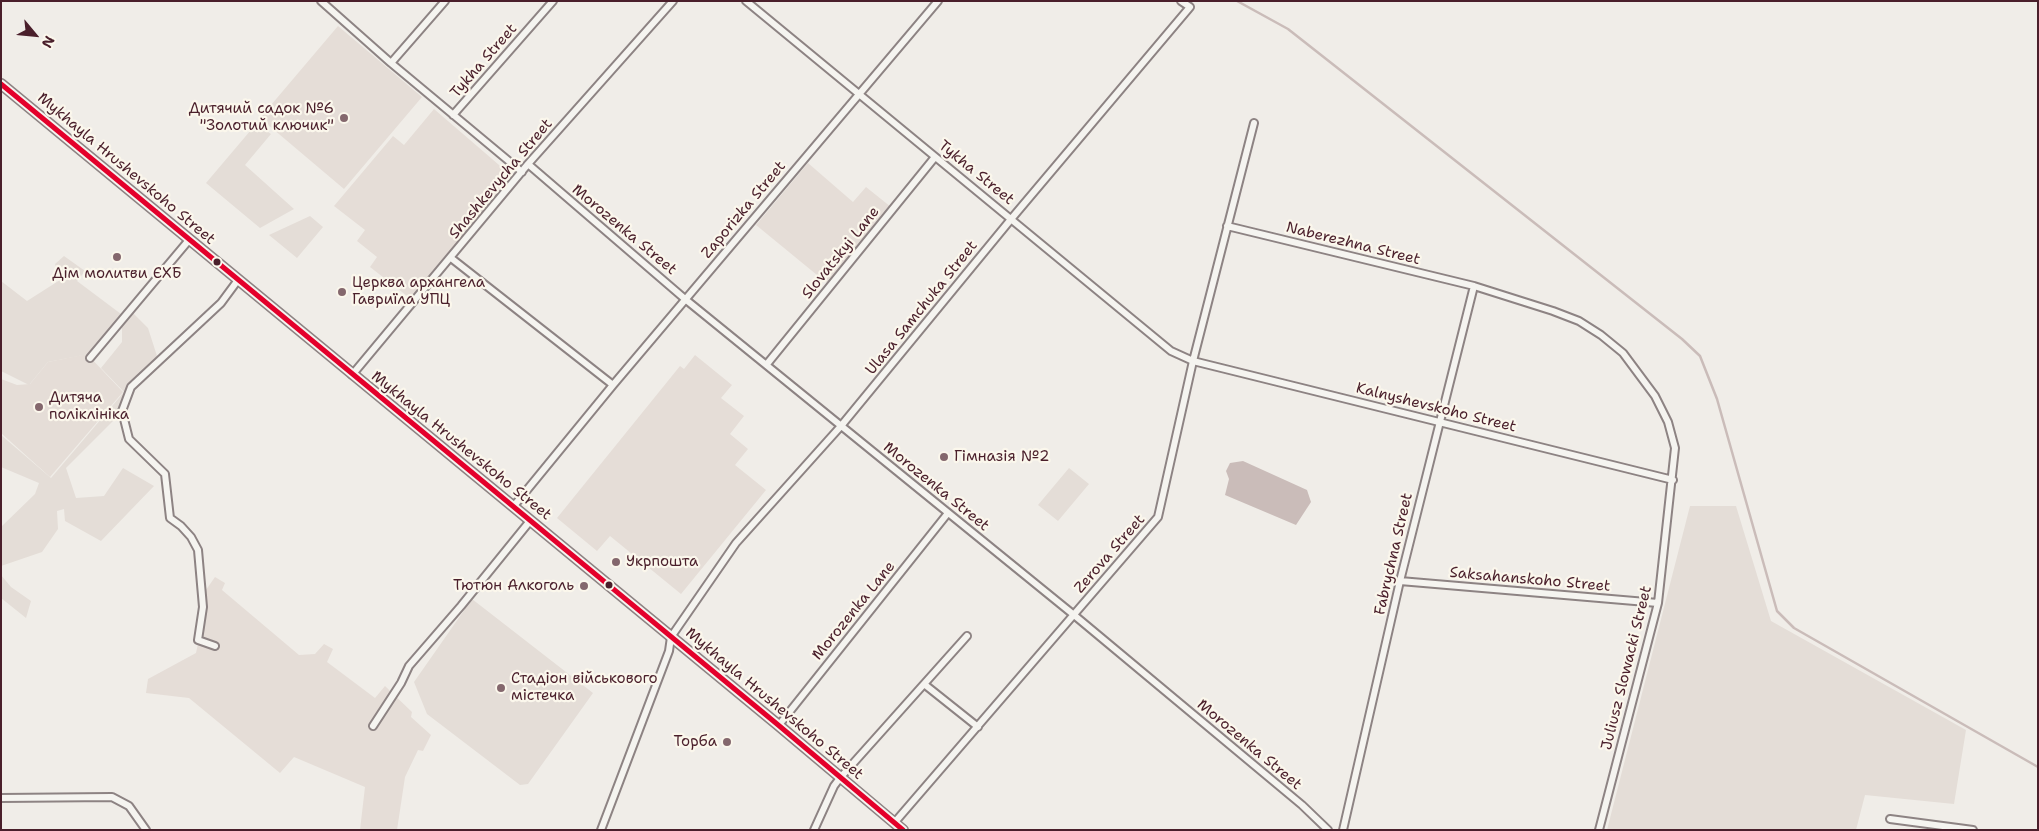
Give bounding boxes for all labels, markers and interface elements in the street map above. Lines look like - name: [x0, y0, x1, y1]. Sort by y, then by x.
- north arrow: [10, 10, 60, 60]
- street label: Tykha Street: [447, 20, 521, 102]
- text: N: [38, 33, 59, 51]
- street label: Mykhayla Hrushevskoho Street: [33, 89, 219, 249]
- place label: Дитячий садок №6 "Золотий ключик": [189, 100, 334, 135]
- marker: Дитячий садок №6 "Золотий ключик": [338, 112, 350, 124]
- street label: Shashkevycha Street: [446, 115, 556, 243]
- street label: Tykha Street: [934, 137, 1018, 209]
- street label: Zaporizka Street: [698, 158, 790, 262]
- street label: Morozenka Street: [568, 181, 680, 279]
- street label: Slovatskyi Lane: [798, 203, 884, 303]
- street label: Naberezhna Street: [1284, 219, 1422, 269]
- street label: Ulasa Samchuka Street: [862, 237, 982, 379]
- marker: Дім молитви ЄХБ: [111, 251, 123, 263]
- unlabelled marker: [212, 257, 222, 267]
- place label: Дім молитви ЄХБ: [52, 265, 182, 283]
- place label: Церква архангела Гавриїла УПЦ: [352, 274, 485, 309]
- marker: Церква архангела Гавриїла УПЦ: [336, 286, 348, 298]
- street label: Mykhayla Hrushevskoho Street: [367, 368, 555, 524]
- street label: Kalnyshevskoho Street: [1354, 379, 1518, 437]
- place label: Дитяча поліклініка: [49, 389, 129, 424]
- marker: Дитяча поліклініка: [33, 401, 45, 413]
- street label: Morozenka Street: [879, 439, 993, 535]
- place label: Гімназія №2: [954, 448, 1049, 466]
- marker: Гімназія №2: [938, 451, 950, 463]
- street label: Fabrychna Street: [1371, 491, 1417, 617]
- street label: Zerova Street: [1071, 511, 1149, 597]
- place label: Укрпошта: [626, 553, 698, 571]
- marker: Укрпошта: [610, 556, 622, 568]
- street label: Morozenka Lane: [809, 558, 899, 664]
- street label: Saksahanskoho Street: [1449, 564, 1611, 596]
- place label: Тютюн Алкоголь: [453, 577, 574, 595]
- marker: Тютюн Алкоголь: [578, 580, 590, 592]
- unlabelled marker: [604, 580, 614, 590]
- street label: Juliusz Slowacki Street: [1598, 584, 1656, 752]
- street label: Mykhayla Hrushevskoho Street: [681, 624, 867, 784]
- place label: Стадіон військового містечка: [511, 670, 658, 705]
- marker: Стадіон військового містечка: [495, 682, 507, 694]
- street label: Morozenka Street: [1193, 696, 1305, 794]
- place label: Торба: [674, 733, 717, 751]
- marker: Торба: [721, 736, 733, 748]

